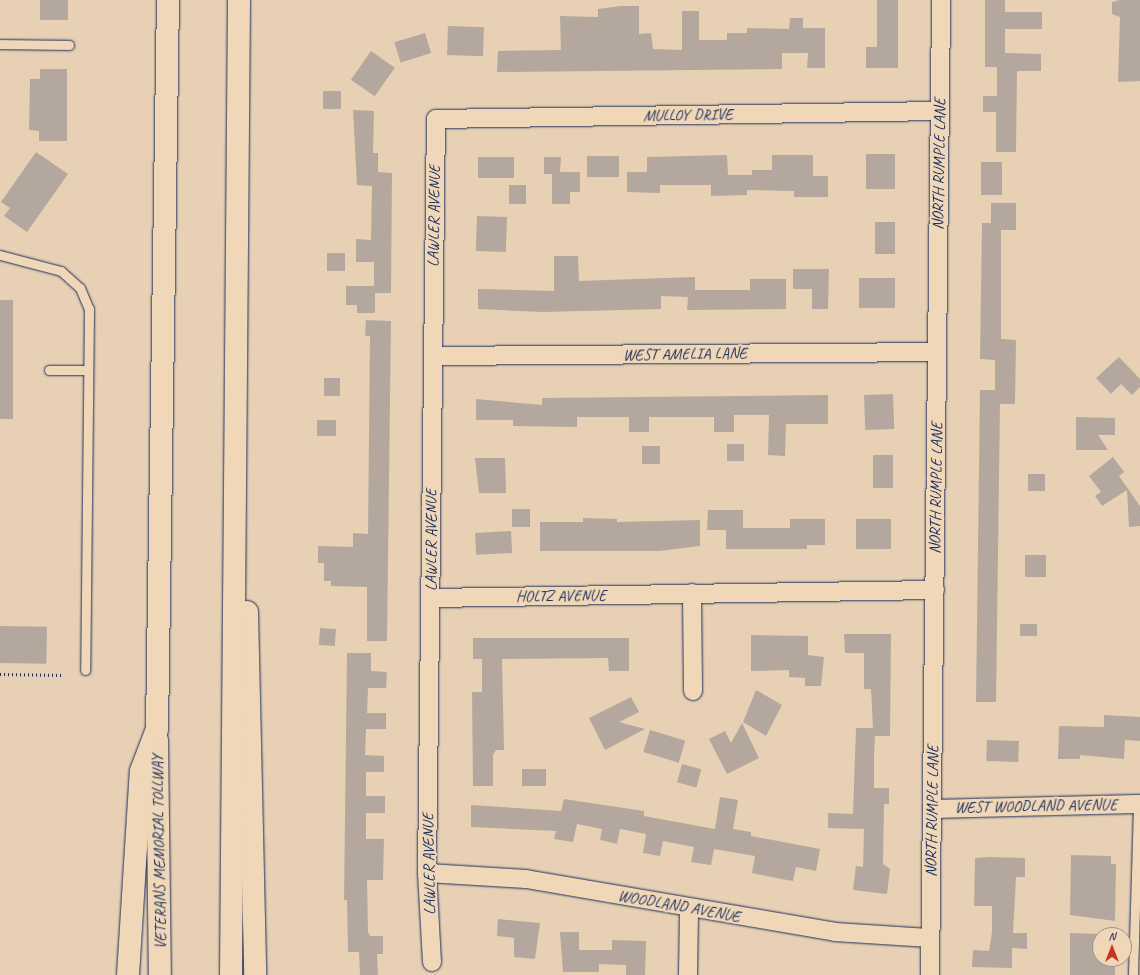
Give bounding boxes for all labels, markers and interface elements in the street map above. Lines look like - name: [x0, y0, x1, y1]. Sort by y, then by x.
- street label: NORTH RUMPLE LANE: [928, 98, 950, 230]
- street label: MULLOY DRIVE: [643, 105, 733, 125]
- street label: LAWLER AVENUE: [424, 165, 444, 267]
- street label: WEST AMELIA LANE: [623, 343, 747, 365]
- street label: NORTH RUMPLE LANE: [925, 422, 947, 554]
- street label: LAWLER AVENUE: [421, 489, 441, 591]
- street label: HOLTZ AVENUE: [516, 586, 606, 606]
- street label: NORTH RUMPLE LANE: [921, 745, 943, 877]
- street label: VETERANS MEMORIAL TOLLWAY: [148, 754, 170, 950]
- street label: WEST WOODLAND AVENUE: [955, 795, 1117, 817]
- street label: LAWLER AVENUE: [419, 813, 439, 915]
- street label: WOODLAND AVENUE: [617, 886, 741, 926]
- north arrow: [1092, 927, 1132, 967]
- text: N: [1109, 929, 1115, 943]

